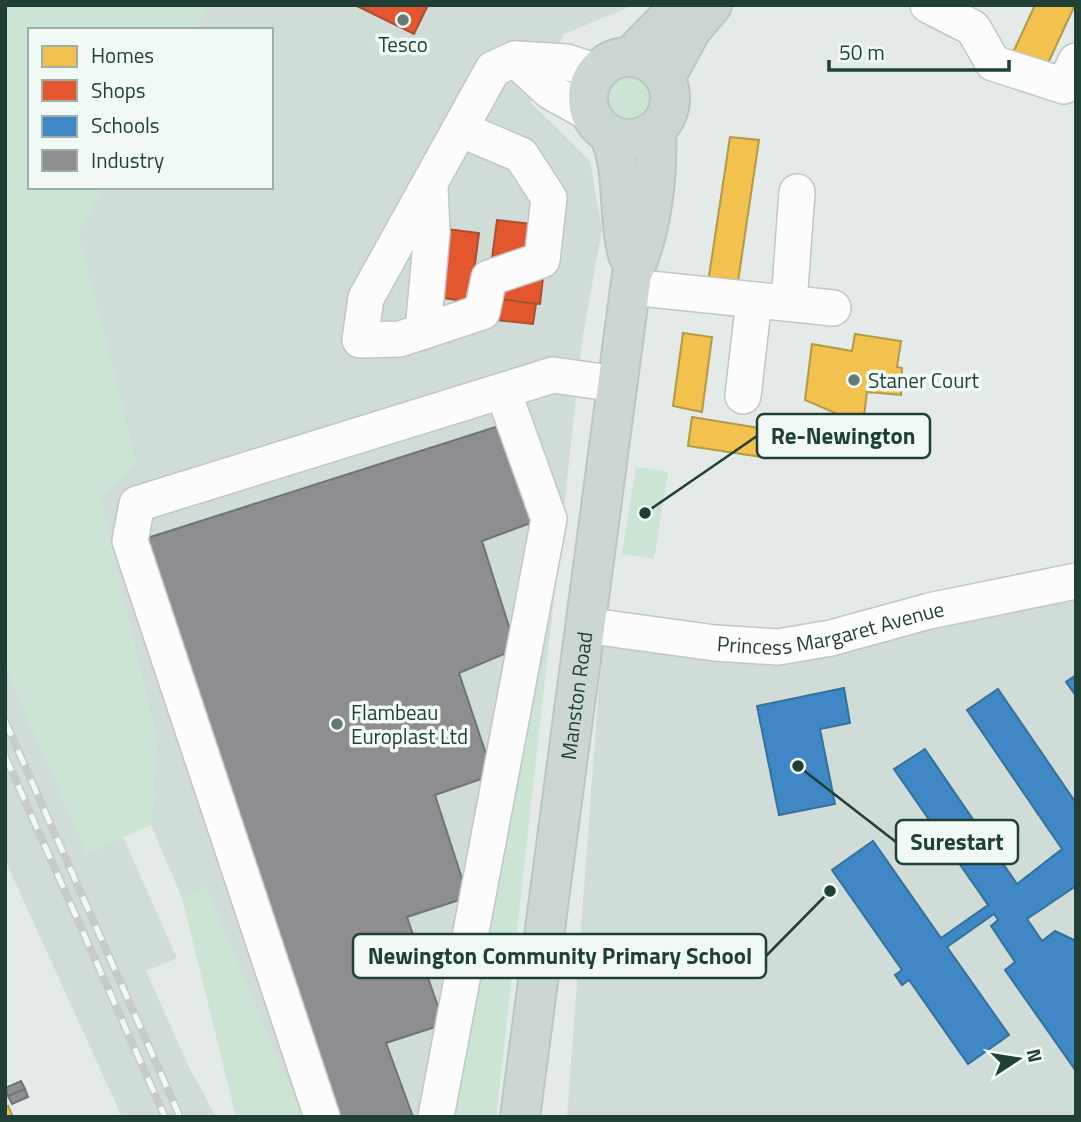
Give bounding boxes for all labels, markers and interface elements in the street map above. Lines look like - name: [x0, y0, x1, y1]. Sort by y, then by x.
- marker: Tesco: [395, 12, 411, 28]
- legend: [28, 28, 273, 189]
- place label: Tesco: [378, 28, 428, 60]
- scale bar: [829, 28, 1009, 72]
- text: 50 m: [839, 36, 885, 68]
- text: Homes: [91, 39, 154, 71]
- text: Shops: [91, 74, 146, 106]
- text: Schools: [91, 109, 160, 141]
- text: Industry: [91, 144, 164, 176]
- place label: Staner Court: [868, 364, 980, 396]
- marker: Staner Court: [846, 372, 862, 388]
- callout: Re-Newington: [757, 414, 930, 458]
- text: Re-Newington: [771, 418, 915, 453]
- street label: Princess Margaret Avenue: [716, 592, 947, 663]
- street label: Manston Road: [552, 630, 600, 762]
- place label: Flambeau Europlast Ltd: [351, 696, 468, 752]
- marker: Flambeau Europlast Ltd: [329, 716, 345, 732]
- callout: Surestart: [896, 820, 1018, 864]
- text: Surestart: [910, 824, 1004, 859]
- callout: Newington Community Primary School: [353, 934, 766, 978]
- text: Newington Community Primary School: [368, 938, 752, 973]
- north arrow: [983, 1024, 1053, 1094]
- text: N: [1020, 1046, 1051, 1065]

